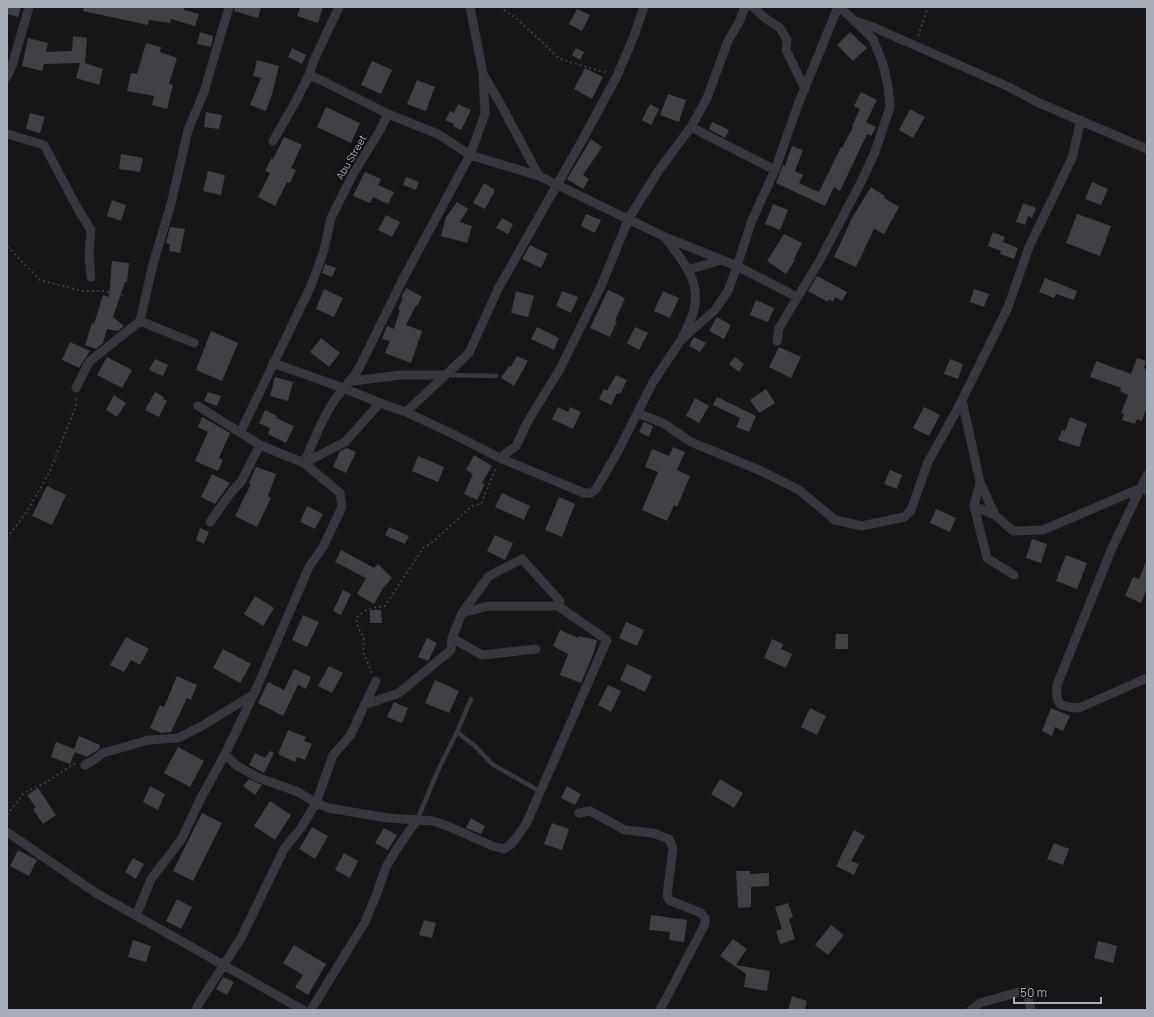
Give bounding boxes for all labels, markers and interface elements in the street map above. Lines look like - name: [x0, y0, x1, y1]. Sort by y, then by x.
- street label: Abu Street: [333, 132, 369, 182]
- scale bar: [1014, 979, 1101, 1005]
- text: 50 m: [1020, 984, 1047, 1001]

